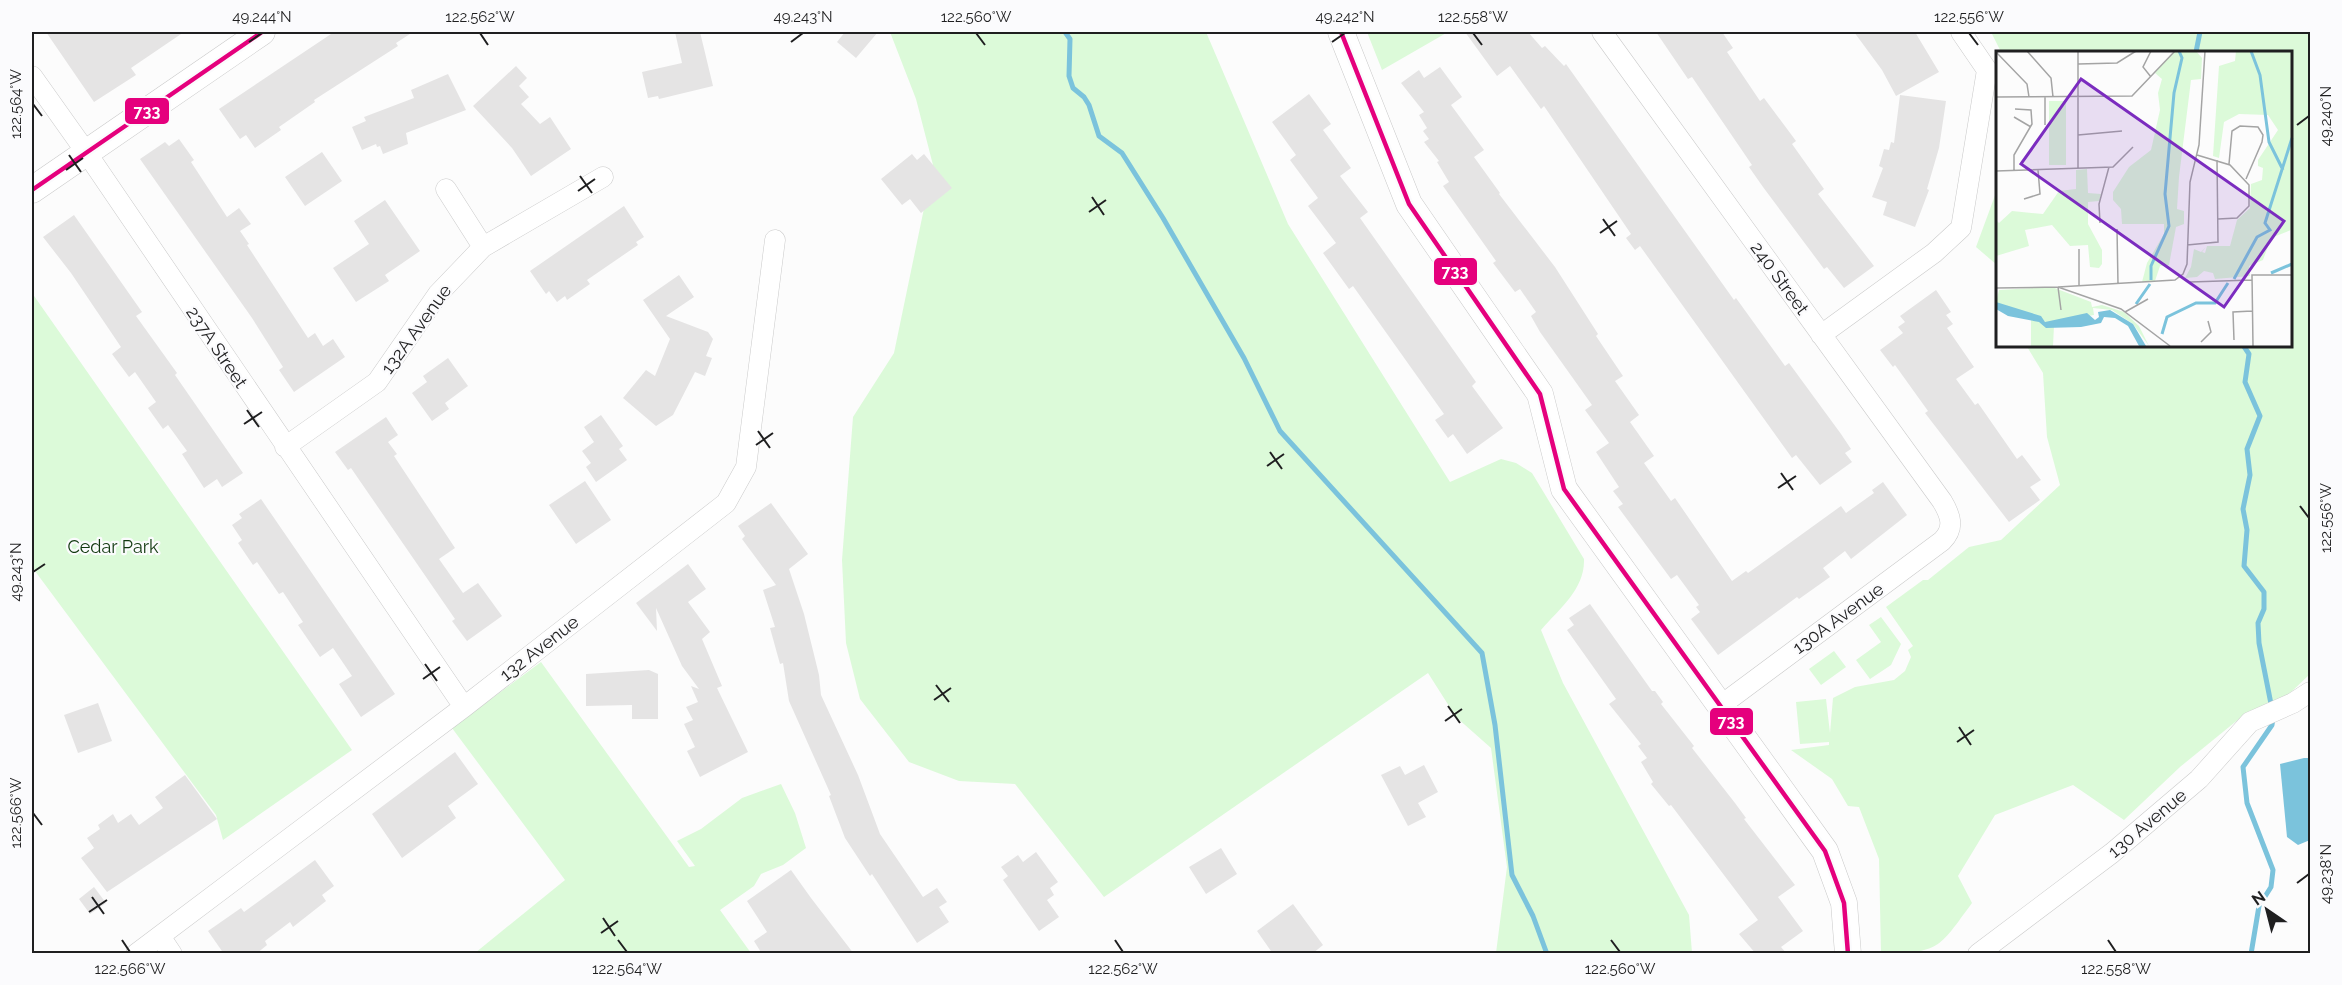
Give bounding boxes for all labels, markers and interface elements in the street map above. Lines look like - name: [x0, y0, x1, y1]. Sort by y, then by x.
- text: 49.244°N: [232, 8, 292, 26]
- text: 122.562°W: [445, 8, 515, 26]
- text: 49.243°N: [773, 8, 833, 26]
- text: 122.560°W: [941, 8, 1012, 26]
- text: 49.242°N: [1315, 8, 1375, 26]
- text: 122.558°W: [1438, 8, 1508, 26]
- text: 122.556°W: [1934, 8, 2004, 26]
- inset map: [1996, 51, 2291, 346]
- text: 122.564°W: [7, 69, 25, 139]
- text: 49.240°N: [2317, 86, 2335, 146]
- line badge: 733: [124, 97, 170, 125]
- text: 733: [134, 102, 160, 121]
- street label: 240 Street: [1747, 238, 1813, 318]
- line badge: 733: [1433, 257, 1478, 286]
- text: 733: [1442, 262, 1468, 281]
- street label: 132A Avenue: [376, 280, 456, 378]
- street label: 237A Street: [182, 302, 252, 392]
- text: 122.556°W: [2317, 483, 2335, 553]
- park label: Cedar Park: [67, 536, 159, 557]
- text: 49.243°N: [7, 542, 25, 602]
- street label: 130A Avenue: [1789, 578, 1888, 658]
- street label: 132 Avenue: [496, 611, 583, 685]
- line badge: 733: [1709, 707, 1754, 736]
- text: 733: [1718, 712, 1744, 731]
- text: 122.566°W: [7, 777, 25, 848]
- street label: 130 Avenue: [2104, 784, 2191, 862]
- text: 49.238°N: [2317, 844, 2335, 904]
- north arrow: [2237, 880, 2297, 940]
- text: N: [2248, 887, 2269, 909]
- text: 122.566°W: [95, 960, 166, 978]
- text: 122.564°W: [592, 960, 662, 978]
- text: 122.562°W: [1088, 960, 1158, 978]
- text: 122.560°W: [1585, 960, 1656, 978]
- text: 122.558°W: [2081, 960, 2151, 978]

